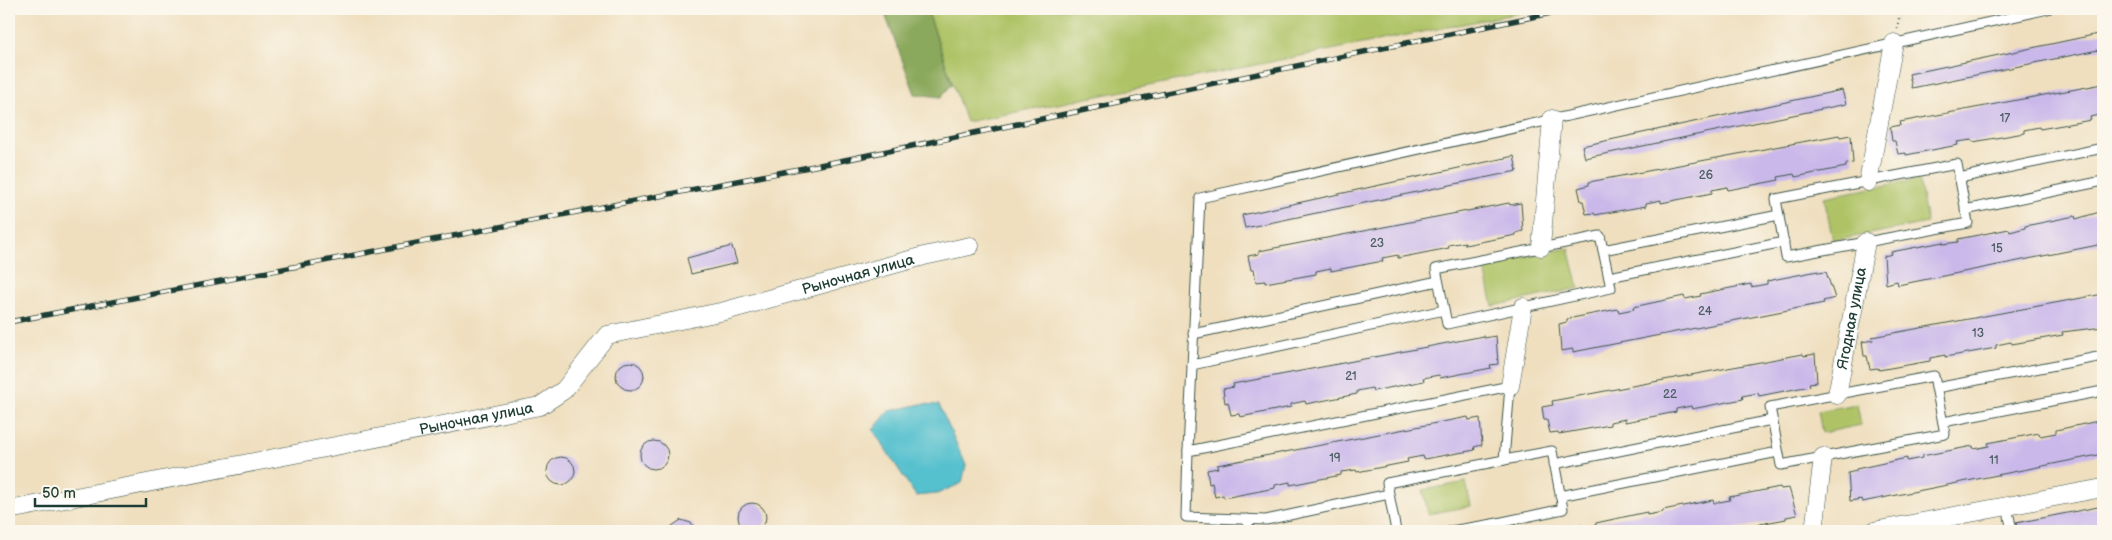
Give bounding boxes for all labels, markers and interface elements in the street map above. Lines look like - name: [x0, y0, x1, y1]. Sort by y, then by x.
- house number: 17: [2000, 111, 2010, 126]
- house number: 26: [1699, 168, 1713, 183]
- house number: 23: [1370, 236, 1384, 251]
- house number: 15: [1991, 241, 2003, 256]
- street label: Рыночная улица: [800, 250, 916, 299]
- street label: Ягодная улица: [1833, 265, 1871, 371]
- house number: 24: [1698, 304, 1713, 319]
- house number: 13: [1972, 326, 1984, 341]
- house number: 21: [1345, 369, 1357, 384]
- house number: 22: [1663, 387, 1677, 402]
- street label: Рыночная улица: [418, 398, 535, 439]
- house number: 19: [1329, 451, 1341, 466]
- house number: 11: [1989, 453, 1999, 468]
- scale bar: [35, 475, 146, 507]
- text: 50 m: [42, 484, 76, 503]

